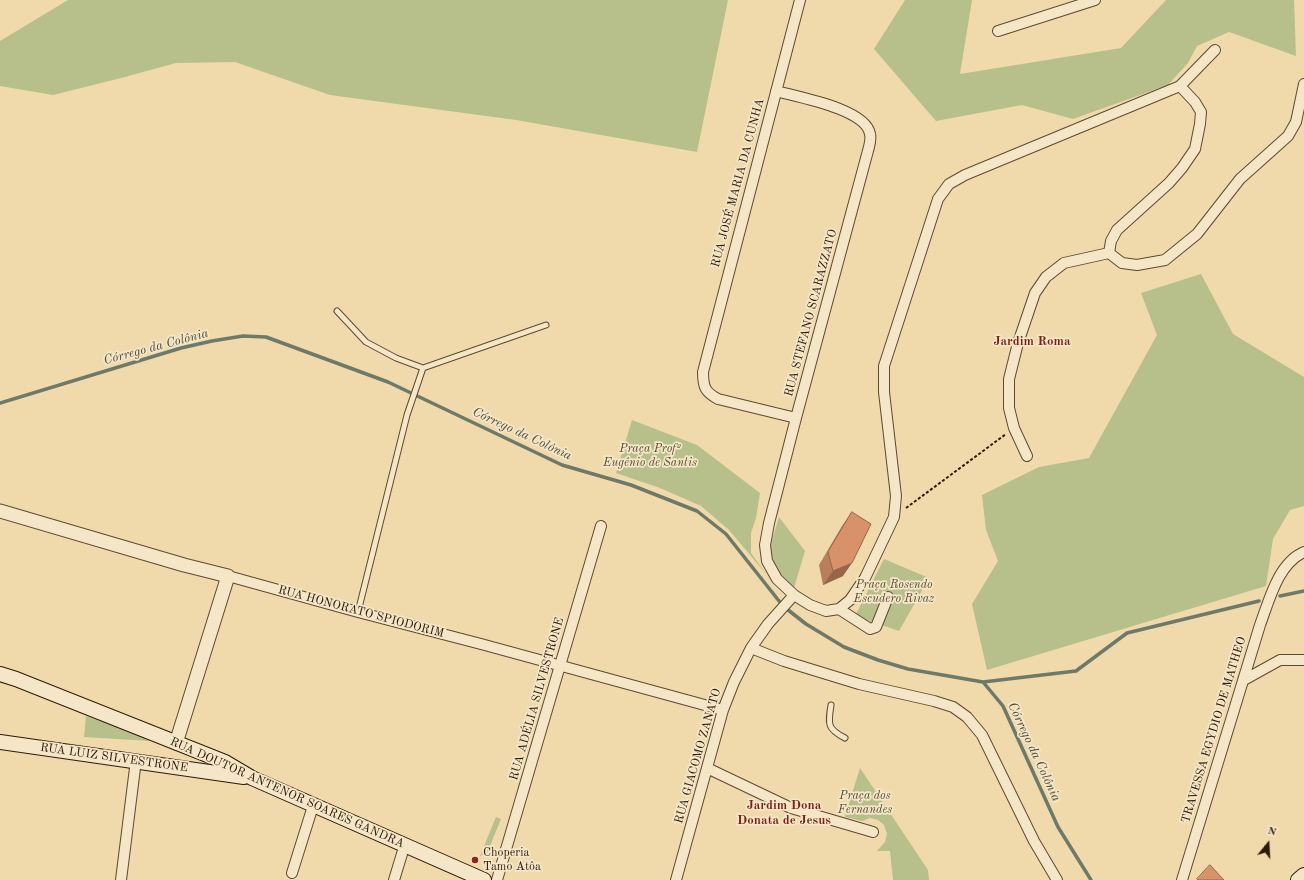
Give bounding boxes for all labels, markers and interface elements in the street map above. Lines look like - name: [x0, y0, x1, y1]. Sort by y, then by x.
- street label: RUA JOSÉ MARIA DA CUNHA: [708, 97, 768, 269]
- street label: RUA STEFANO SCARAZZATO: [782, 228, 840, 398]
- water label: Córrego da Colônia: [102, 326, 210, 368]
- district label: Jardim Roma: [993, 334, 1071, 350]
- water label: Córrego da Colônia: [470, 404, 574, 464]
- park label: Praça Profº Eugênio de Santis: [603, 442, 697, 470]
- park label: Praça Rosendo Escudero Rivaz: [854, 578, 934, 606]
- street label: RUA HONORATO SPIODORIM: [276, 583, 446, 641]
- street label: RUA ADÉLIA SILVESTRONE: [507, 616, 567, 782]
- street label: TRAVESSA EGYDIO DE MATHEO: [1179, 635, 1249, 825]
- street label: RUA GIACOMO ZANATO: [672, 687, 724, 825]
- water label: Córrego da Colônia: [1004, 700, 1064, 804]
- street label: RUA DOUTOR ANTENOR SOARES GANDRA: [168, 735, 406, 851]
- street label: RUA LUIZ SILVESTRONE: [39, 740, 189, 776]
- park label: Praça dos Fernandes: [838, 789, 892, 817]
- district label: Jardim Dona Donata de Jesus: [737, 798, 831, 829]
- north arrow: [1248, 824, 1288, 864]
- text: N: [1266, 826, 1278, 839]
- place label: Choperia Tamo Atôa: [483, 846, 541, 874]
- marker: Choperia Tamo Atôa: [470, 855, 480, 865]

